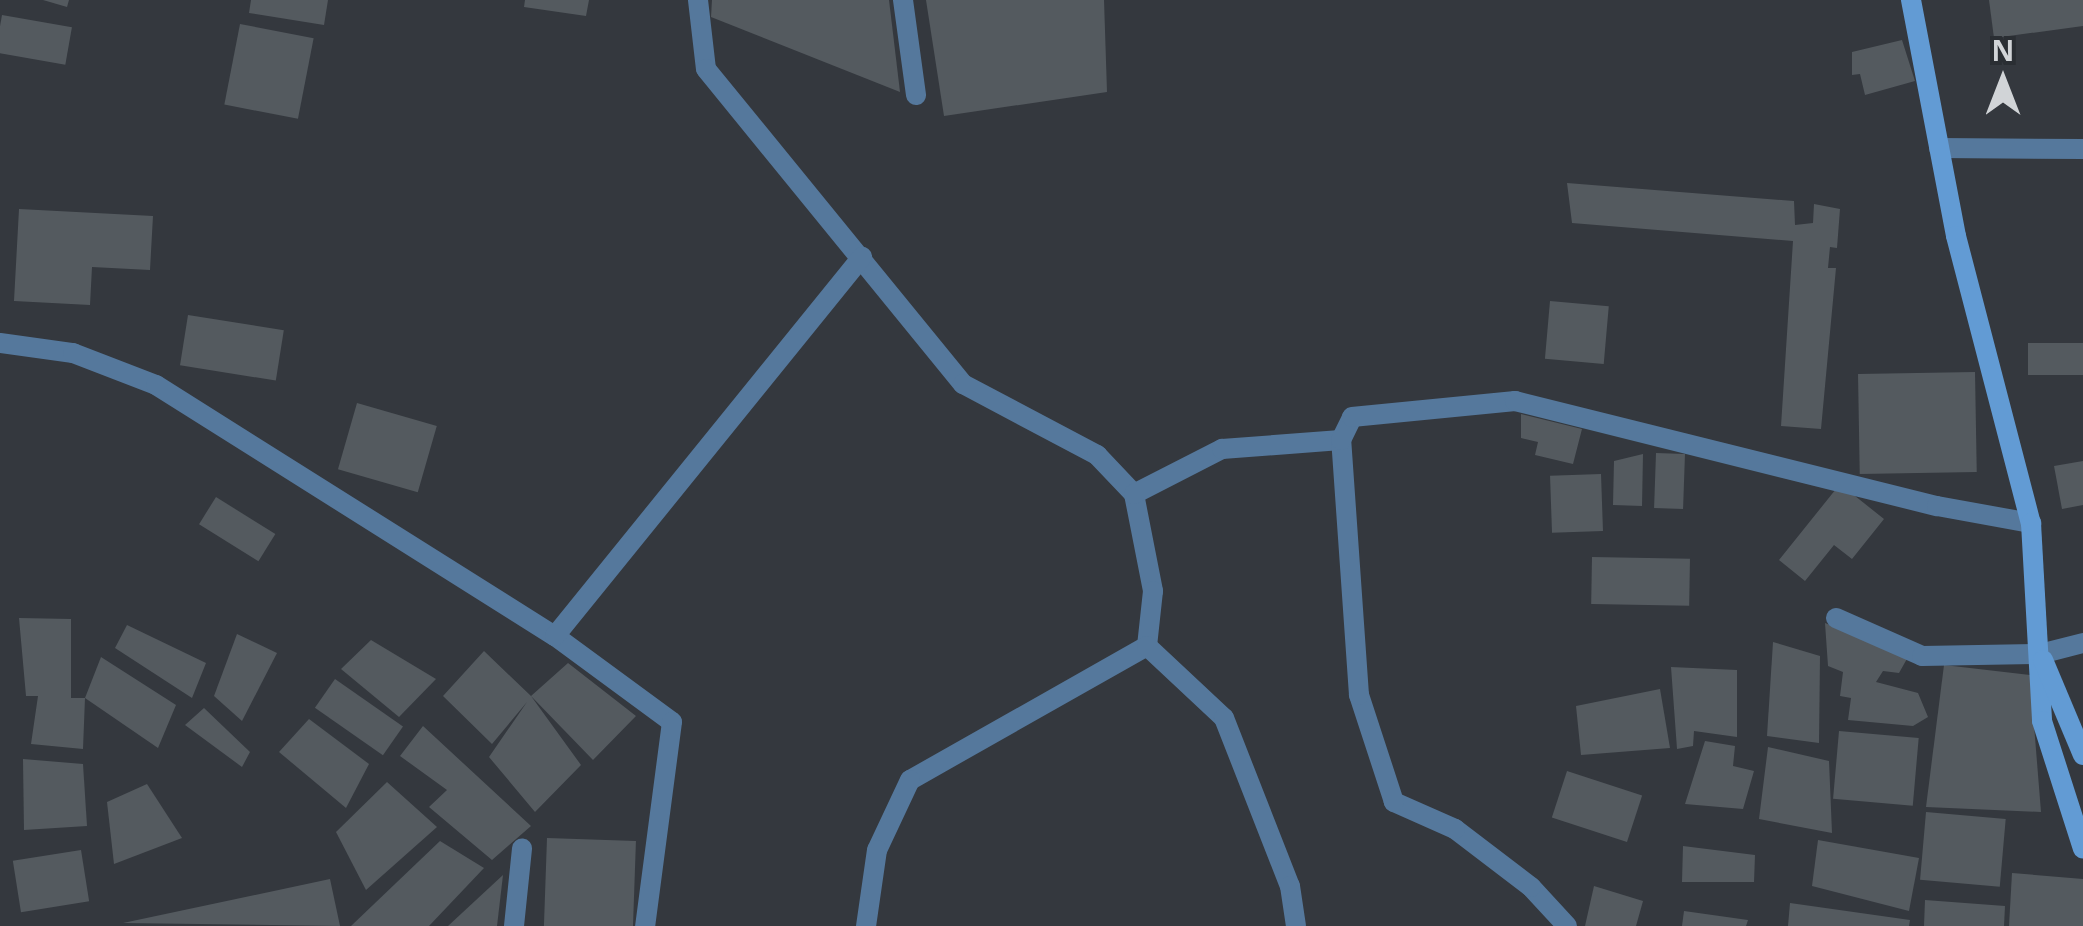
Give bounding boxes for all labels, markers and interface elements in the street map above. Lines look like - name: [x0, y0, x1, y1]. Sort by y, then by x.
- north arrow: [1953, 30, 2053, 130]
- text: N: [1992, 31, 2014, 69]

